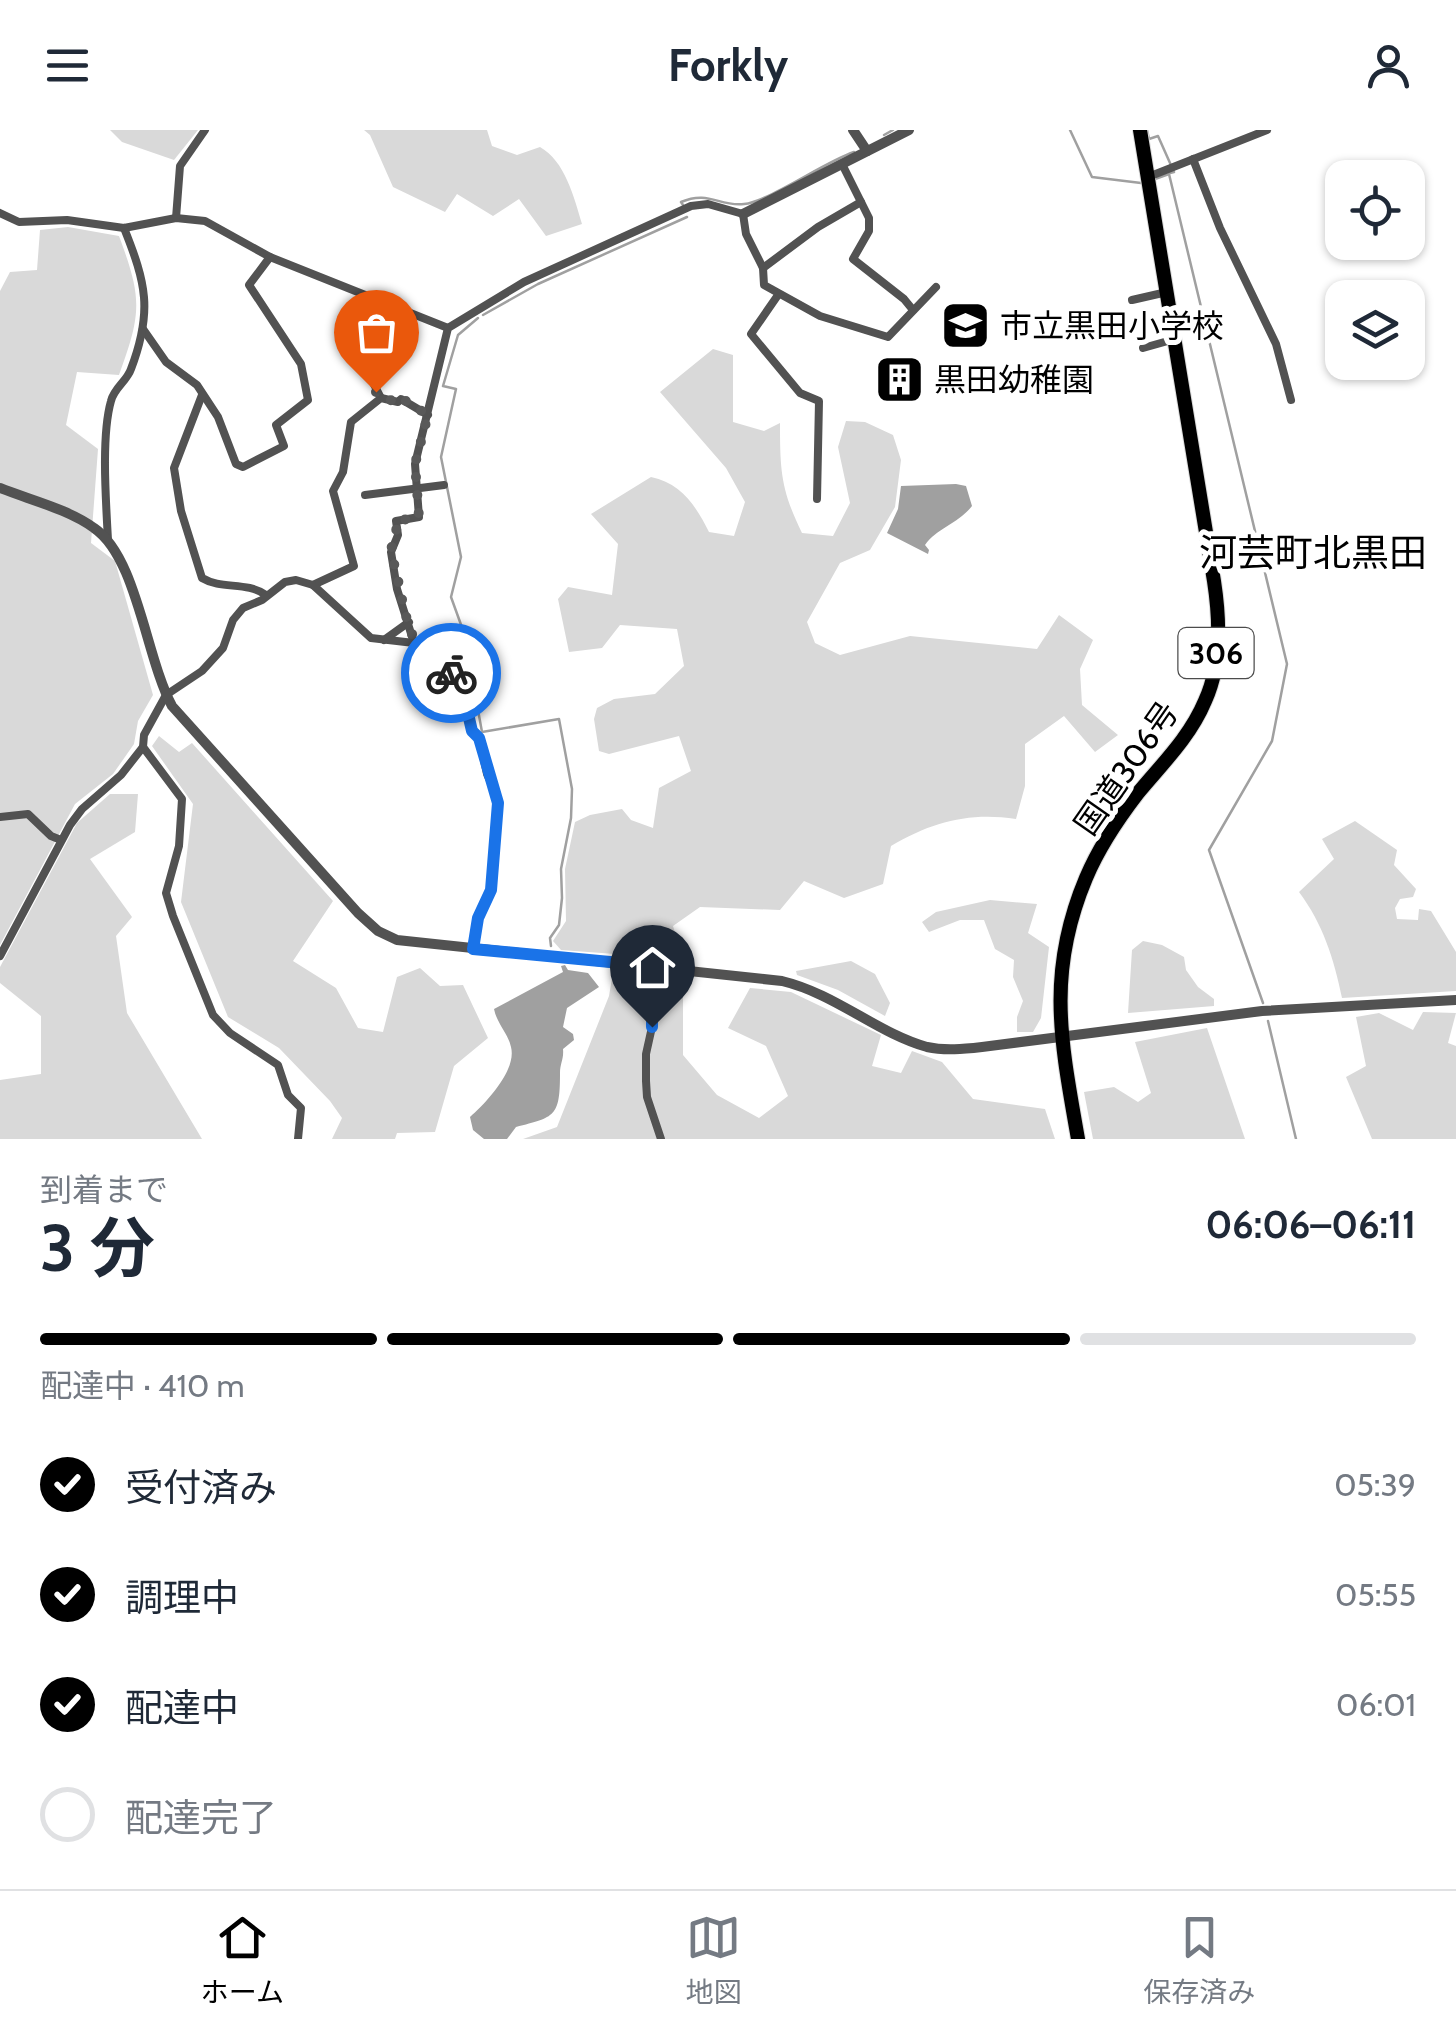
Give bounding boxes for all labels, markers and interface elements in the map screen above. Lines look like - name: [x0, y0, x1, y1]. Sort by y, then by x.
- icon: menu: [40, 38, 95, 93]
- text: Forkly: [668, 38, 788, 92]
- icon: person: [1361, 38, 1416, 93]
- map controls: [1325, 160, 1425, 380]
- button: locate: [1325, 160, 1425, 260]
- button: layers: [1325, 280, 1425, 380]
- pin: [334, 290, 419, 393]
- school or university icon: 市立黒田小学校: [939, 299, 991, 351]
- icon: bag: [349, 305, 404, 360]
- place label: 市立黒田小学校: [1000, 306, 1224, 345]
- building icon: 黒田幼稚園: [873, 353, 925, 405]
- place label: 黒田幼稚園: [934, 360, 1094, 399]
- district label: 河芸町北黒田: [1199, 529, 1427, 576]
- courier: [401, 623, 501, 723]
- road number: 306: [1178, 628, 1254, 678]
- icon: bike: [424, 646, 479, 701]
- street label: 国道306号: [1066, 694, 1186, 842]
- pin: [610, 925, 695, 1028]
- icon: home: [625, 940, 680, 995]
- text: 到着まで: [40, 1170, 168, 1209]
- text: 06:06–06:11: [1206, 1201, 1416, 1248]
- text: 3 分: [40, 1208, 155, 1287]
- text: 配達中 · 410 m: [40, 1366, 245, 1405]
- icon: check: [40, 1457, 95, 1512]
- text: 受付済み: [125, 1464, 277, 1511]
- text: 05:39: [1334, 1465, 1416, 1504]
- icon: check: [40, 1567, 95, 1622]
- text: 調理中: [125, 1574, 239, 1621]
- text: 05:55: [1335, 1575, 1416, 1614]
- icon: check: [40, 1677, 95, 1732]
- text: 配達中: [125, 1684, 239, 1731]
- text: 06:01: [1336, 1685, 1416, 1724]
- text: 配達完了: [125, 1794, 277, 1841]
- tab: ホーム: [201, 1910, 284, 2010]
- tab: 地図: [686, 1910, 742, 2010]
- tab: 保存済み: [1143, 1910, 1255, 2010]

